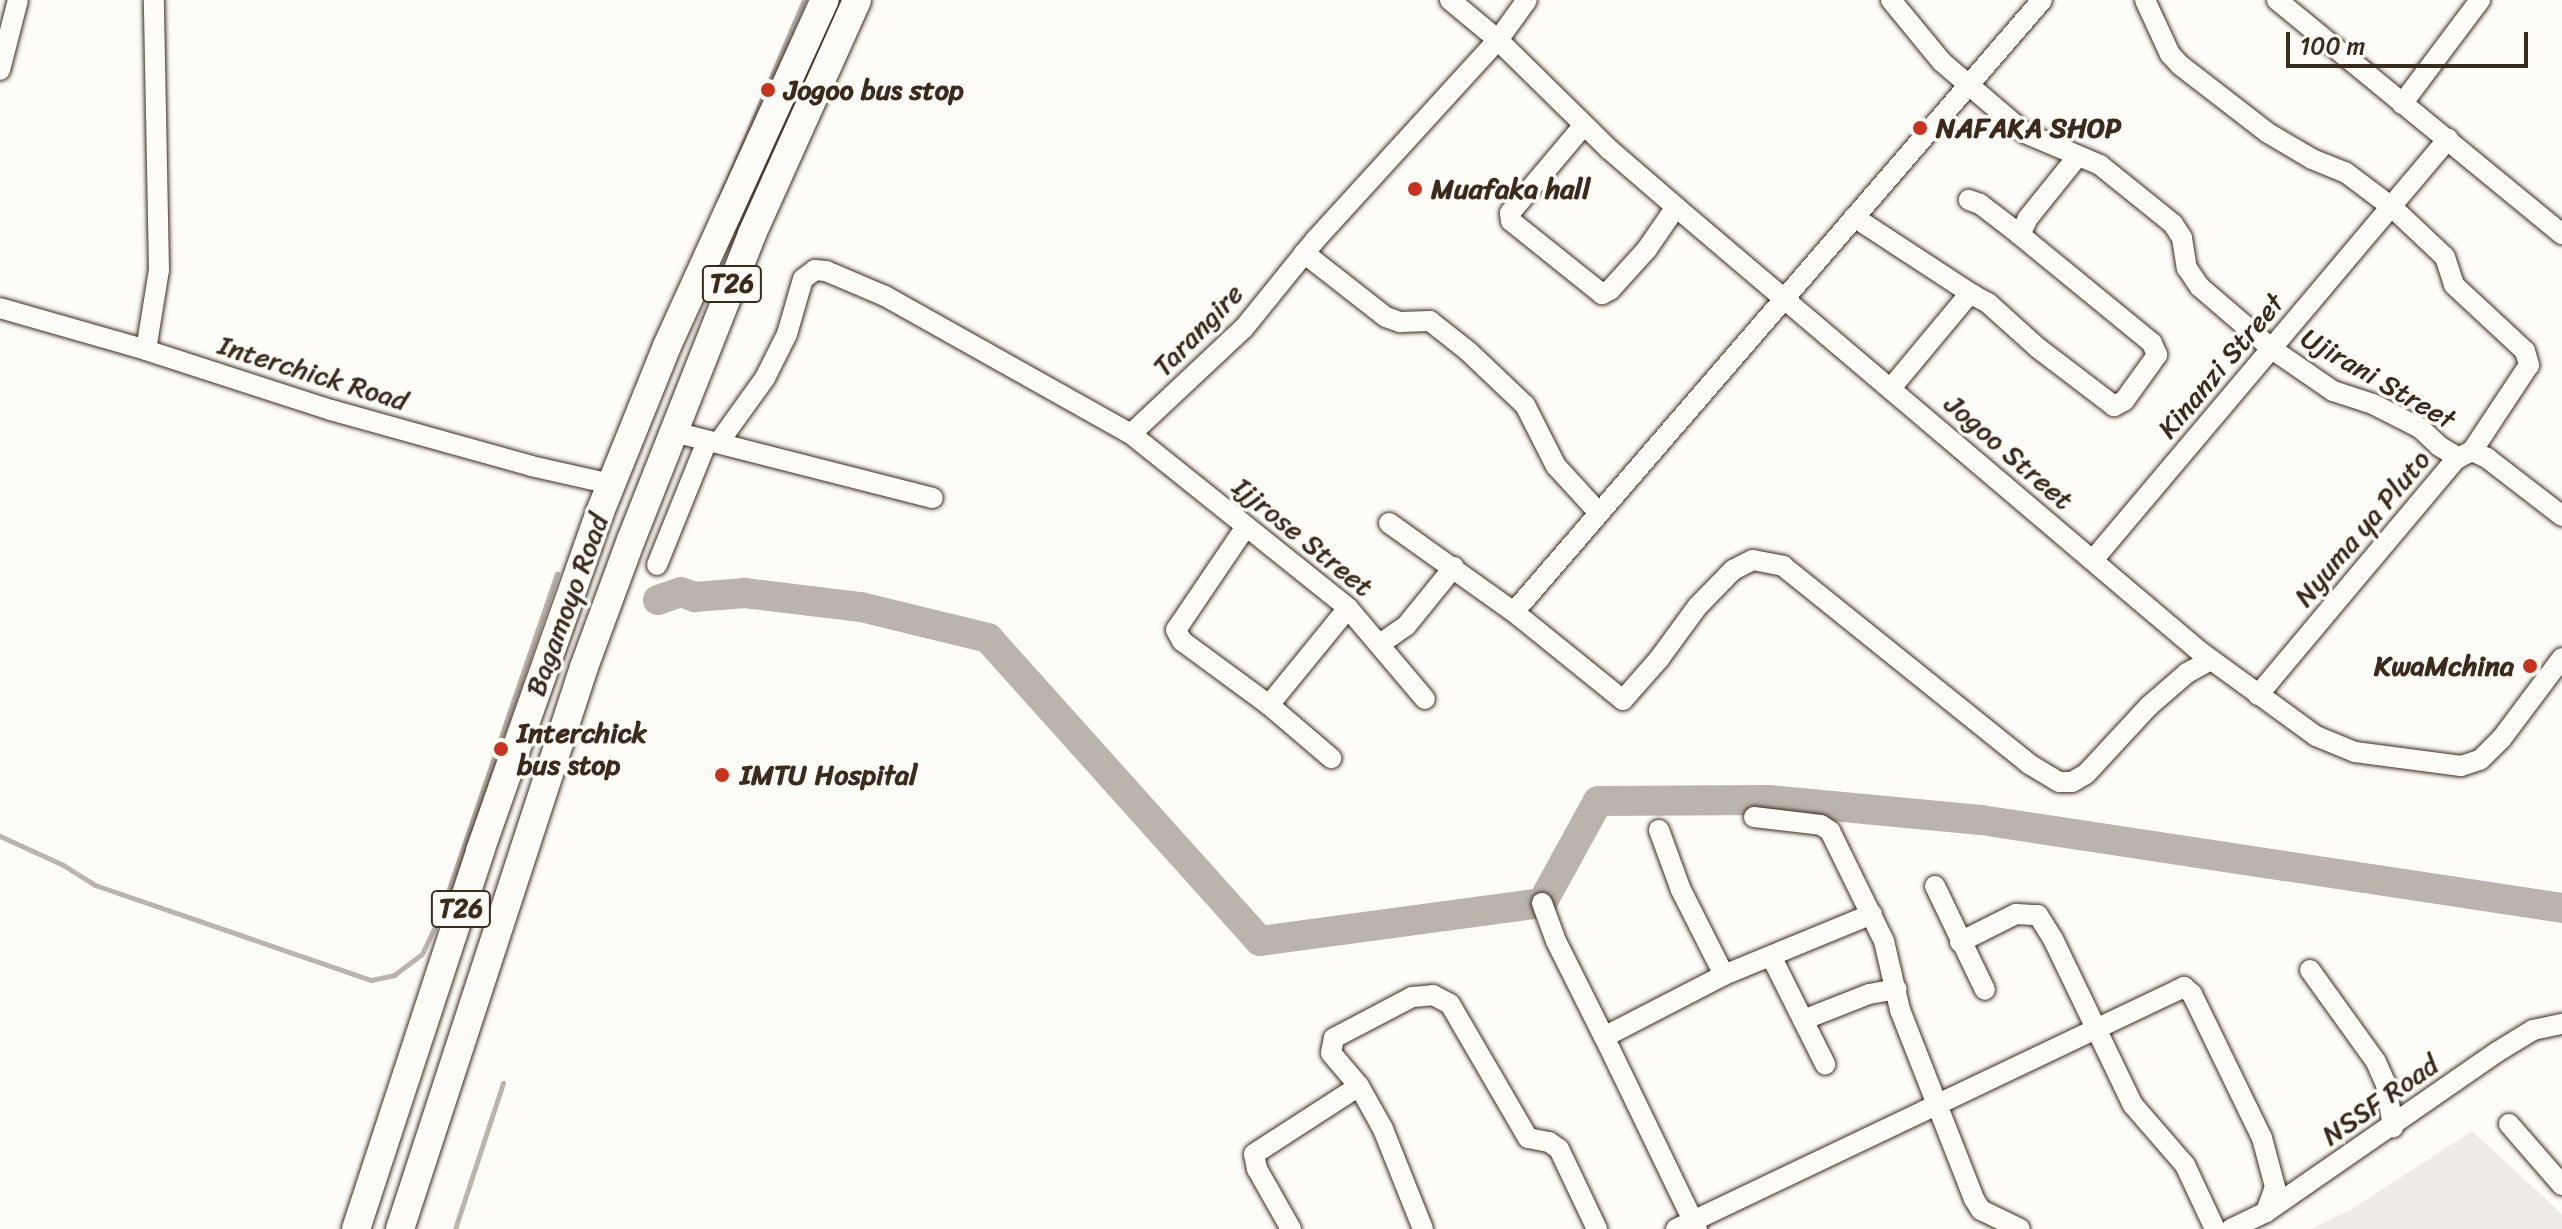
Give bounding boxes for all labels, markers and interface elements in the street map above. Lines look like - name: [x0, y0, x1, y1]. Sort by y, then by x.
- scale bar: [2290, 16, 2532, 66]
- text: 100 m: [2300, 25, 2365, 67]
- place label: Jogoo bus stop: [784, 73, 966, 107]
- marker: Jogoo bus stop: [759, 81, 777, 99]
- place label: NAFAKA SHOP: [1936, 111, 2121, 145]
- marker: NAFAKA SHOP: [1911, 119, 1929, 137]
- place label: Muafaka hall: [1431, 172, 1590, 206]
- marker: Muafaka hall: [1406, 180, 1424, 198]
- road number: T26: [700, 262, 764, 306]
- street label: Tarangire: [1146, 277, 1250, 383]
- street label: Kinanzi Street: [2151, 287, 2291, 445]
- street label: Ujirani Street: [2295, 321, 2461, 437]
- street label: Interchick Road: [214, 328, 412, 418]
- street label: Jogoo Street: [1938, 387, 2080, 517]
- street label: Nyuma ya Pluto: [2287, 443, 2437, 613]
- street label: Ijjrose Street: [1226, 470, 1380, 604]
- street label: Bagamoyo Road: [519, 509, 615, 701]
- place label: KwaMchina: [2374, 649, 2514, 683]
- marker: KwaMchina: [2521, 657, 2539, 675]
- place label: Interchick bus stop: [517, 716, 646, 782]
- marker: Interchick bus stop: [492, 740, 510, 758]
- place label: IMTU Hospital: [740, 758, 917, 792]
- marker: IMTU Hospital: [711, 764, 733, 786]
- road number: T26: [429, 887, 493, 931]
- street label: NSSF Road: [2315, 1048, 2445, 1152]

